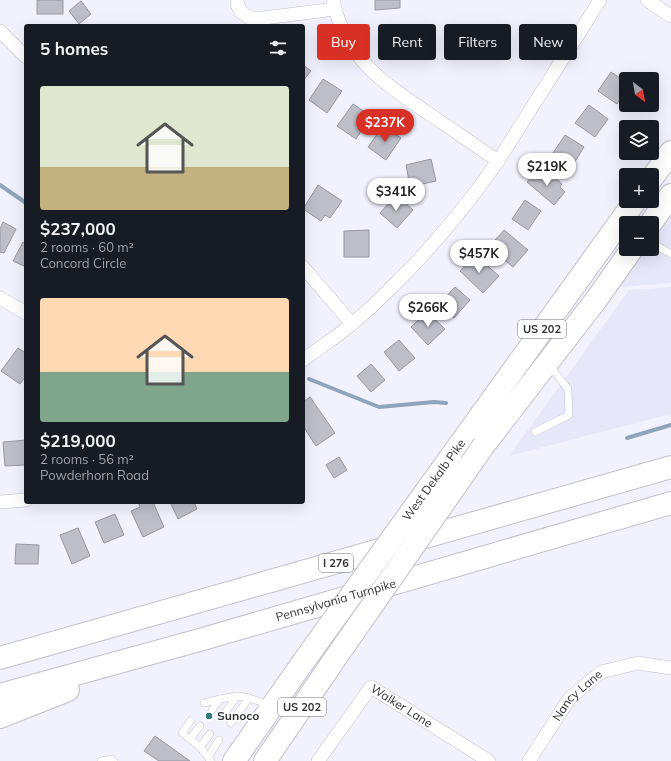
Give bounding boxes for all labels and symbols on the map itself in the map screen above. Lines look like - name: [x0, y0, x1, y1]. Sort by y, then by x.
- north arrow: [619, 72, 659, 112]
- pin: $237K: [357, 109, 413, 143]
- pin: $219K: [519, 153, 575, 187]
- pin: $341K: [368, 178, 424, 212]
- pin: $457K: [451, 240, 507, 274]
- pin: $266K: [400, 294, 456, 328]
- road number: US 202: [518, 320, 566, 338]
- street label: West Dekalb Pike: [399, 436, 468, 524]
- road number: I 276: [319, 554, 353, 572]
- street label: Pennsylvania Turnpike: [274, 575, 398, 624]
- street label: Nancy Lane: [549, 666, 605, 724]
- street label: Walker Lane: [368, 681, 435, 731]
- road number: US 202: [278, 698, 326, 716]
- place label: Sunoco: [217, 708, 259, 723]
- marker: Sunoco: [204, 711, 214, 721]

